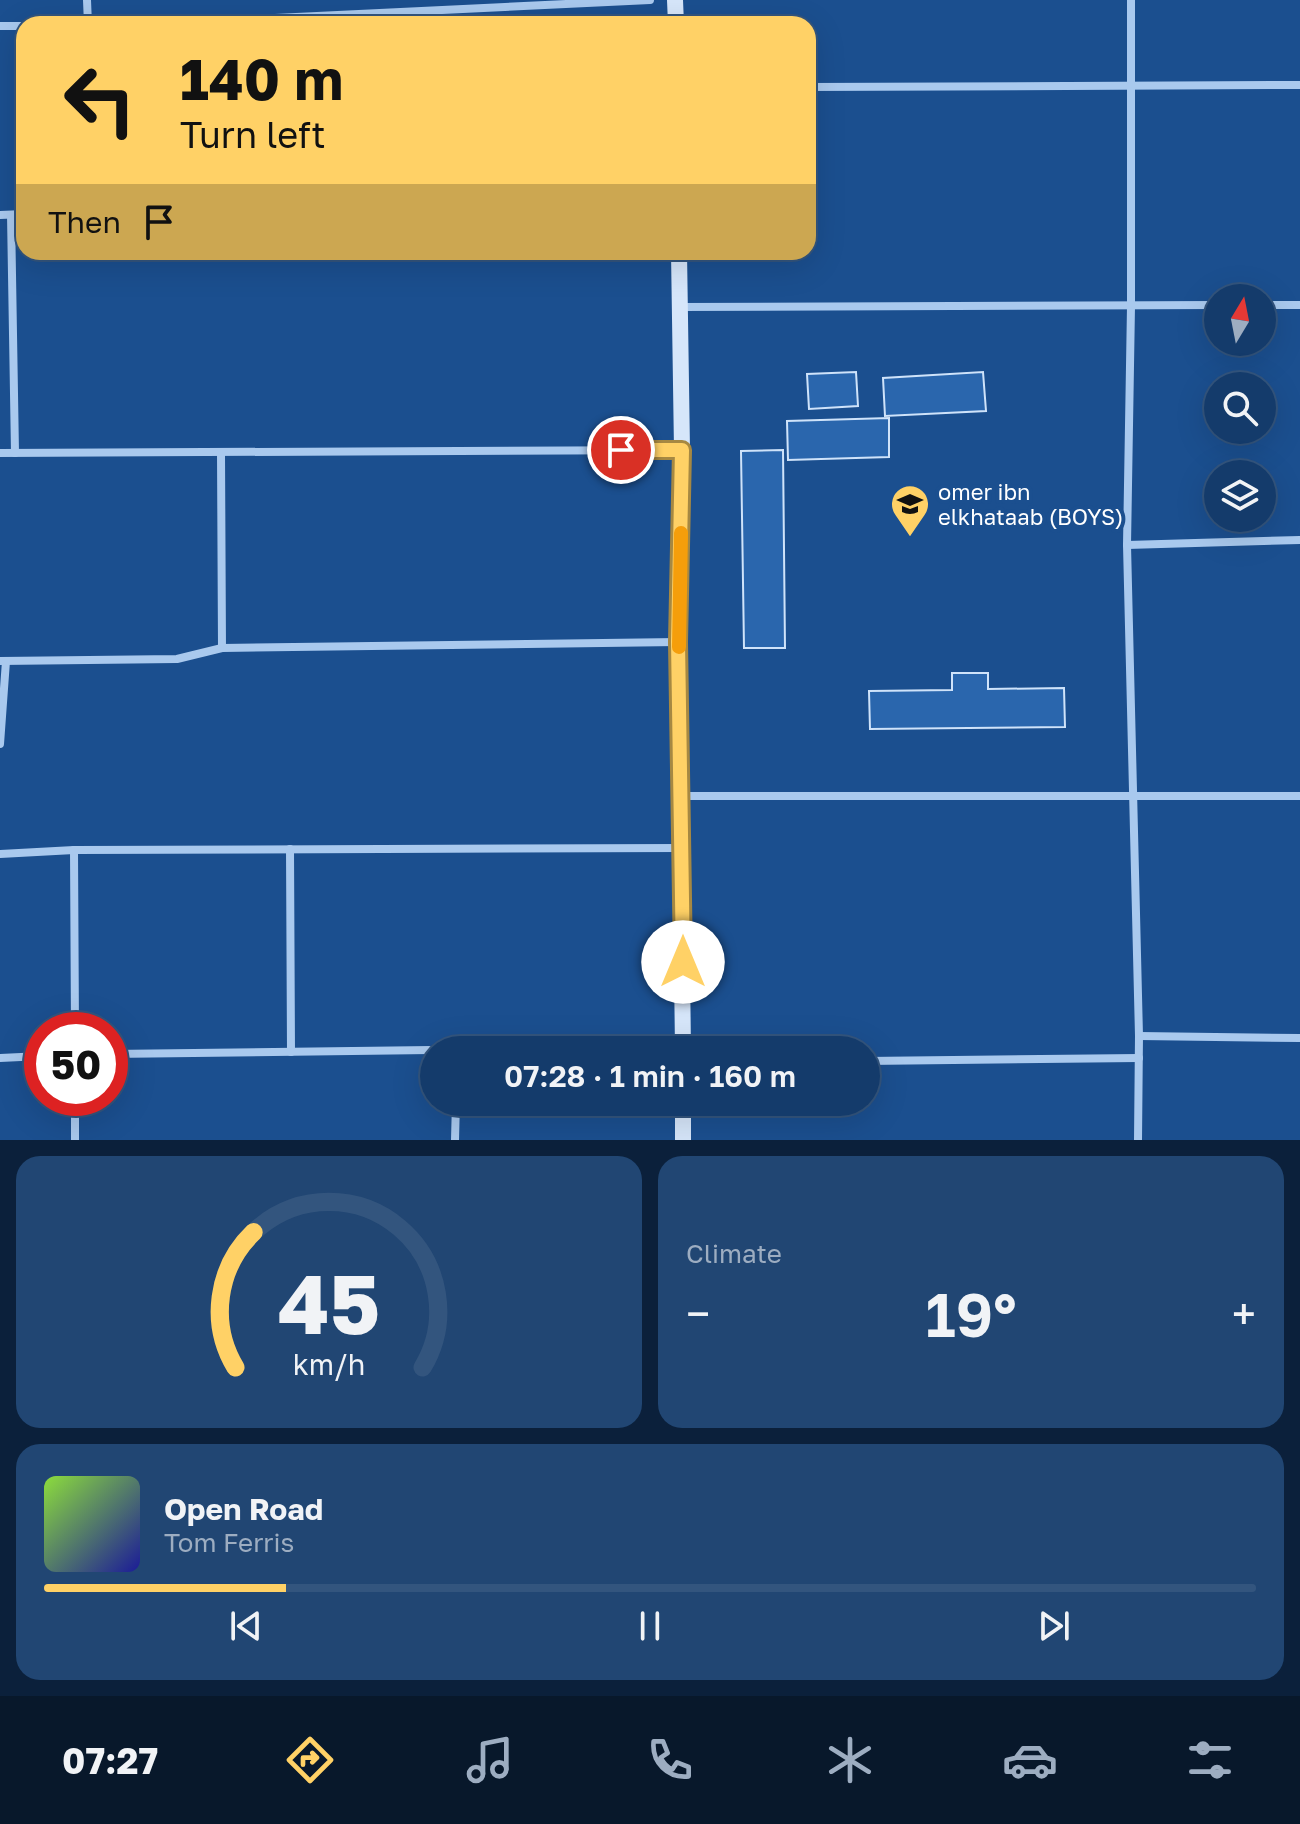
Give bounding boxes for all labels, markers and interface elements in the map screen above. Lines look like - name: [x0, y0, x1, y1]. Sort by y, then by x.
- text: 140 m: [180, 45, 343, 112]
- icon: left: [48, 48, 152, 152]
- text: Turn left: [180, 113, 326, 156]
- icon: arrive: [137, 200, 181, 244]
- text: Then: [48, 204, 121, 240]
- north arrow: [1204, 284, 1276, 356]
- map controls: [1204, 284, 1276, 532]
- button: search: [1204, 372, 1276, 444]
- pin: [587, 416, 655, 484]
- icon: arrive: [599, 428, 643, 472]
- button: layers: [1204, 460, 1276, 532]
- place label: omer ibn elkhataab (BOYS): [938, 478, 1123, 530]
- school or university icon: omer ibn elkhataab (BOYS): [889, 483, 931, 538]
- position arrow: [641, 920, 725, 1004]
- speed limit sign: 50: [24, 1012, 128, 1116]
- text: 07:28 · 1 min · 160 m: [504, 1058, 796, 1094]
- text: Climate: [686, 1238, 782, 1269]
- text: 45: [278, 1252, 380, 1352]
- text: 19°: [925, 1278, 1017, 1350]
- text: −: [686, 1287, 710, 1340]
- text: +: [1232, 1287, 1256, 1340]
- text: km/h: [293, 1347, 365, 1381]
- text: Open Road: [164, 1491, 323, 1527]
- text: Tom Ferris: [164, 1527, 294, 1558]
- icon: previous: [224, 1604, 268, 1648]
- icon: pause: [628, 1604, 672, 1648]
- icon: next: [1032, 1604, 1076, 1648]
- icon: directions: [282, 1732, 338, 1788]
- icon: music: [462, 1732, 518, 1788]
- icon: phone: [642, 1732, 698, 1788]
- icon: climate: [822, 1732, 878, 1788]
- icon: car: [1002, 1732, 1058, 1788]
- icon: filters: [1182, 1732, 1238, 1788]
- text: 07:27: [62, 1739, 158, 1782]

